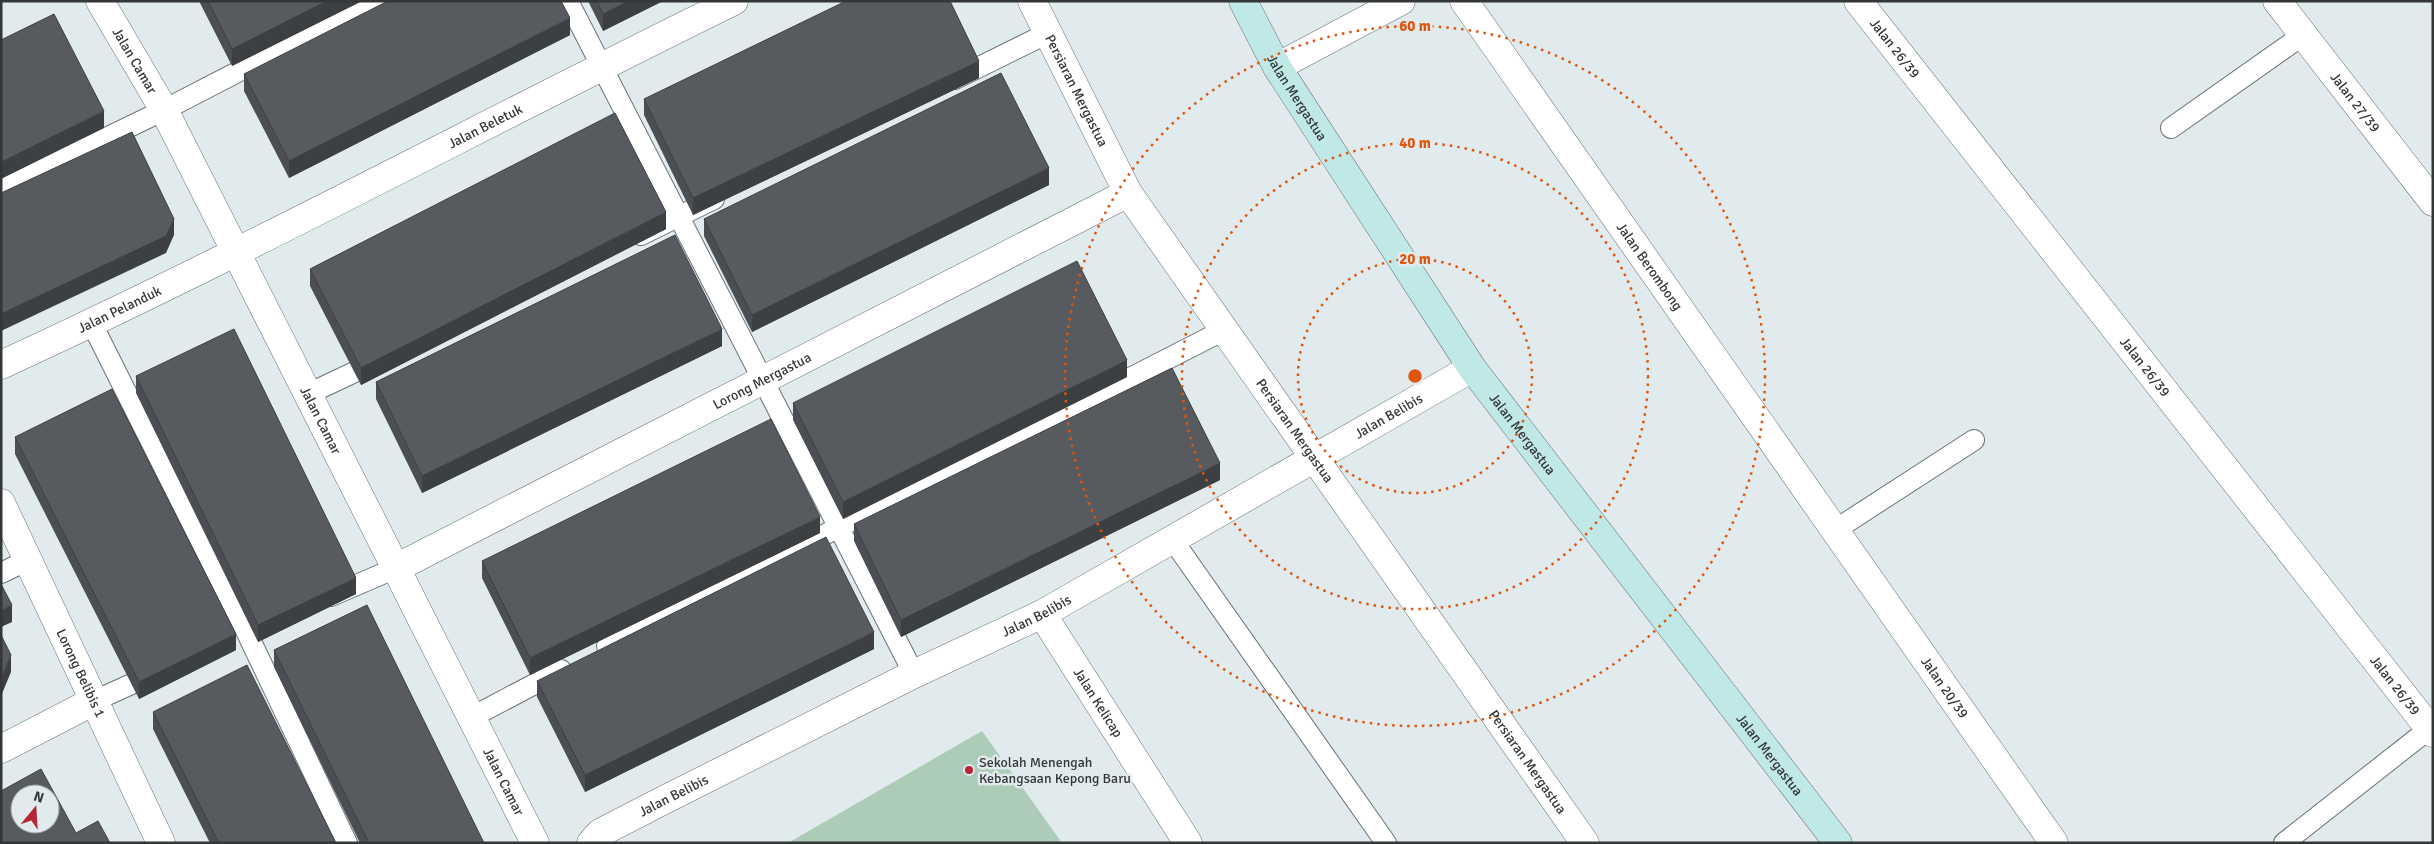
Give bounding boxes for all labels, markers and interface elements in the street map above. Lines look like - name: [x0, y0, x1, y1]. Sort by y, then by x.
- street label: Jalan 26/39: [1866, 15, 1923, 82]
- text: 60 m: [1399, 17, 1431, 35]
- street label: Jalan Camar: [108, 25, 161, 98]
- street label: Persiaran Mergastua: [1041, 32, 1111, 150]
- street label: Jalan Mergastua: [1263, 52, 1331, 144]
- street label: Jalan 27/39: [2327, 69, 2384, 136]
- street label: Jalan Beletuk: [445, 100, 525, 152]
- text: 40 m: [1399, 134, 1431, 152]
- street label: Jalan Berombong: [1613, 219, 1686, 314]
- text: 20 m: [1399, 250, 1431, 268]
- street label: Jalan Pelanduk: [75, 282, 164, 337]
- street label: Jalan 26/39: [2116, 334, 2174, 400]
- street label: Lorong Mergastua: [710, 349, 814, 413]
- centre of rings: [1406, 367, 1424, 385]
- street label: Persiaran Mergastua: [1252, 375, 1337, 486]
- street label: Jalan Camar: [296, 384, 345, 458]
- street label: Jalan Belibis: [1352, 390, 1426, 442]
- street label: Jalan Mergastua: [1485, 390, 1559, 478]
- street label: Jalan Belibis: [999, 591, 1074, 641]
- street label: Lorong Belibis 1: [52, 626, 109, 720]
- street label: Jalan 26/39: [2366, 652, 2424, 719]
- street label: Jalan 20/39: [1917, 654, 1972, 722]
- street label: Jalan Kelicap: [1070, 665, 1126, 741]
- street label: Persiaran Mergastua: [1485, 707, 1570, 817]
- street label: Jalan Mergastua: [1733, 711, 1806, 799]
- street label: Jalan Camar: [479, 745, 528, 819]
- place label: Sekolah Menengah Kebangsaan Kepong Baru: [979, 754, 1131, 787]
- marker: Sekolah Menengah Kebangsaan Kepong Baru: [963, 764, 975, 776]
- street label: Jalan Belibis: [636, 771, 711, 821]
- north arrow: [10, 784, 60, 834]
- text: N: [32, 788, 46, 807]

